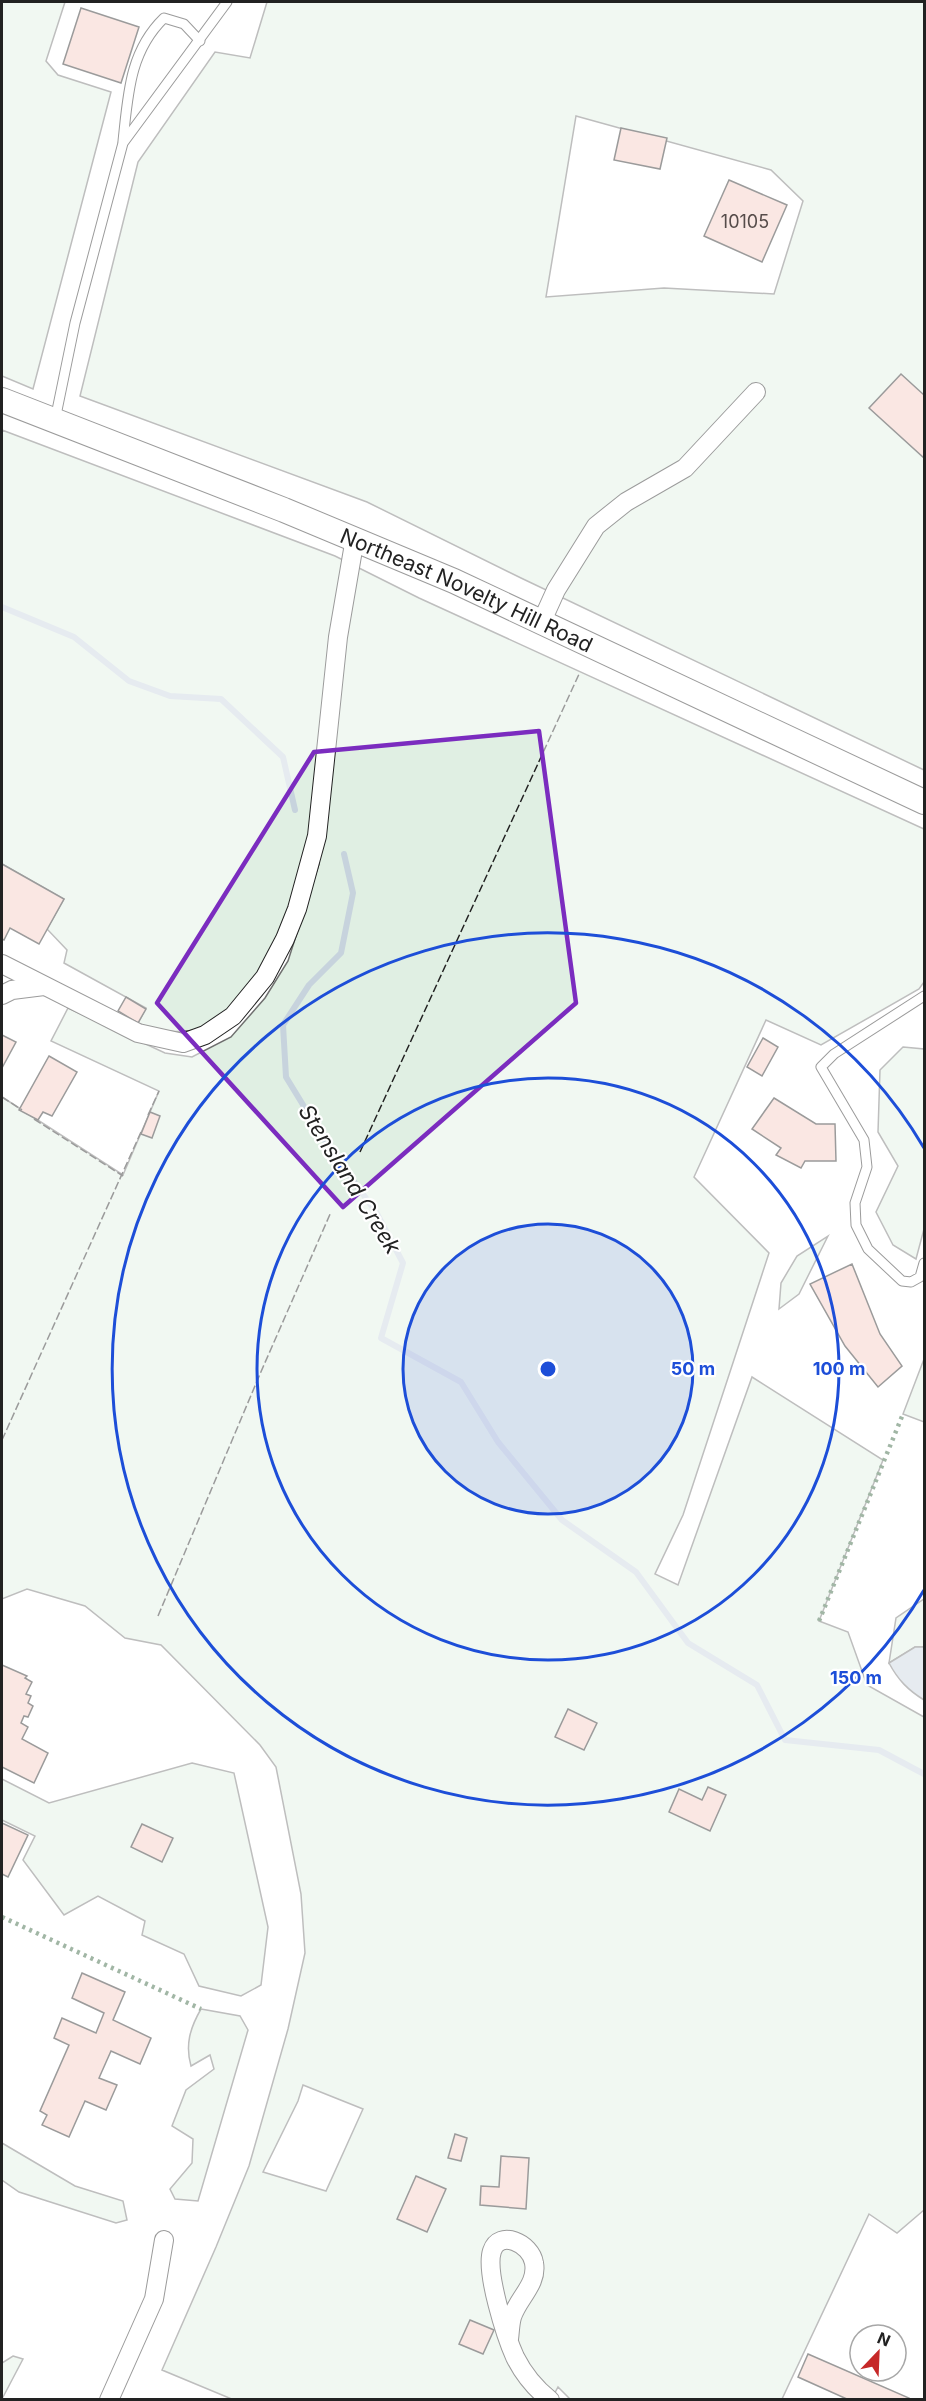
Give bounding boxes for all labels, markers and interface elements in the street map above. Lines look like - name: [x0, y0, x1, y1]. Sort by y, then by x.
- house number: 10105: [721, 211, 769, 232]
- street label: Northeast Novelty Hill Road: [337, 523, 597, 657]
- water label: Stensland Creek: [294, 1099, 407, 1259]
- text: 50 m: [671, 1358, 715, 1379]
- text: 100 m: [813, 1358, 865, 1379]
- centre of rings: [538, 1359, 558, 1379]
- text: 150 m: [830, 1667, 882, 1688]
- north arrow: [848, 2323, 908, 2383]
- text: N: [874, 2328, 893, 2351]

